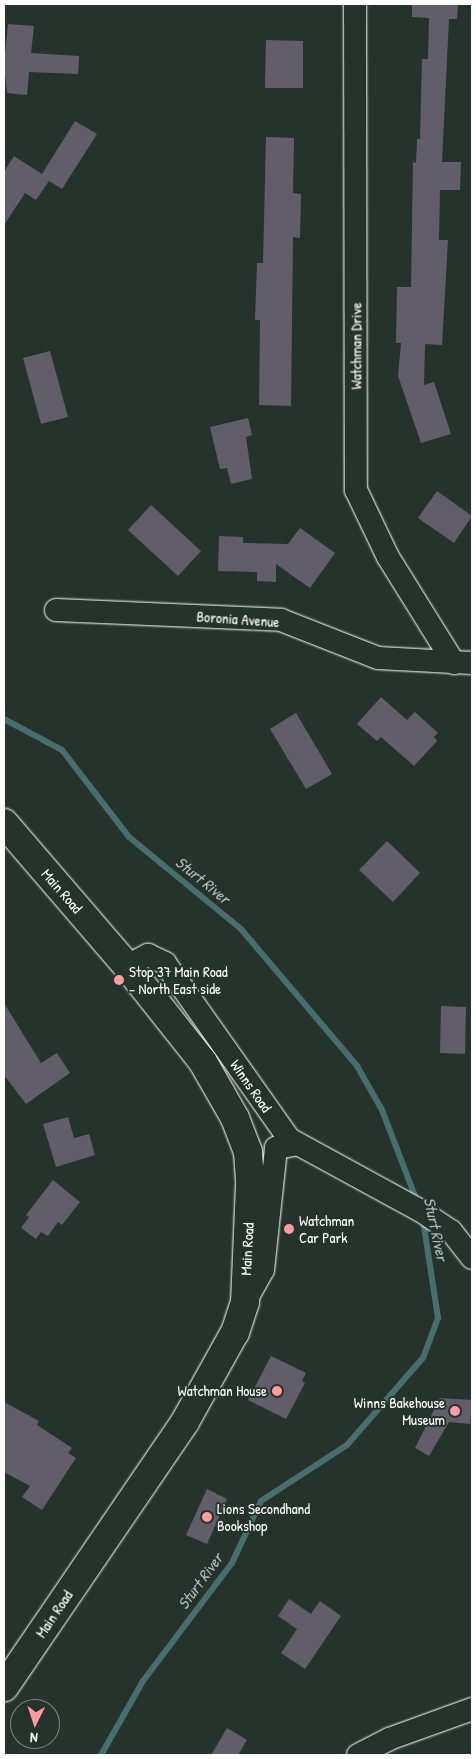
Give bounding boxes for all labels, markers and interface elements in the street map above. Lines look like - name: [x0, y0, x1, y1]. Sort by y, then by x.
- street label: Watchman Drive: [347, 303, 365, 389]
- street label: Boronia Avenue: [196, 607, 280, 631]
- water label: Sturt River: [172, 852, 234, 908]
- street label: Main Road: [38, 865, 86, 917]
- place label: Stop 37 Main Road - North East side: [129, 962, 228, 997]
- marker: Stop 37 Main Road - North East side: [113, 974, 125, 986]
- street label: Winns Road: [226, 1056, 276, 1116]
- water label: Sturt River: [420, 1196, 452, 1262]
- place label: Watchman Car Park: [299, 1211, 354, 1246]
- street label: Main Road: [237, 1222, 257, 1276]
- marker: Watchman Car Park: [283, 1223, 295, 1235]
- place label: Watchman House: [177, 1382, 267, 1400]
- marker: Watchman House: [271, 1385, 283, 1397]
- place label: Winns Bakehouse Museum: [354, 1393, 445, 1428]
- marker: Winns Bakehouse Museum: [449, 1405, 461, 1417]
- place label: Lions Secondhand Bookshop: [217, 1499, 310, 1534]
- marker: Lions Secondhand Bookshop: [201, 1511, 213, 1523]
- water label: Sturt River: [173, 1549, 227, 1613]
- street label: Main Road: [32, 1587, 76, 1641]
- north arrow: [10, 1699, 60, 1749]
- text: N: [30, 1729, 38, 1748]

